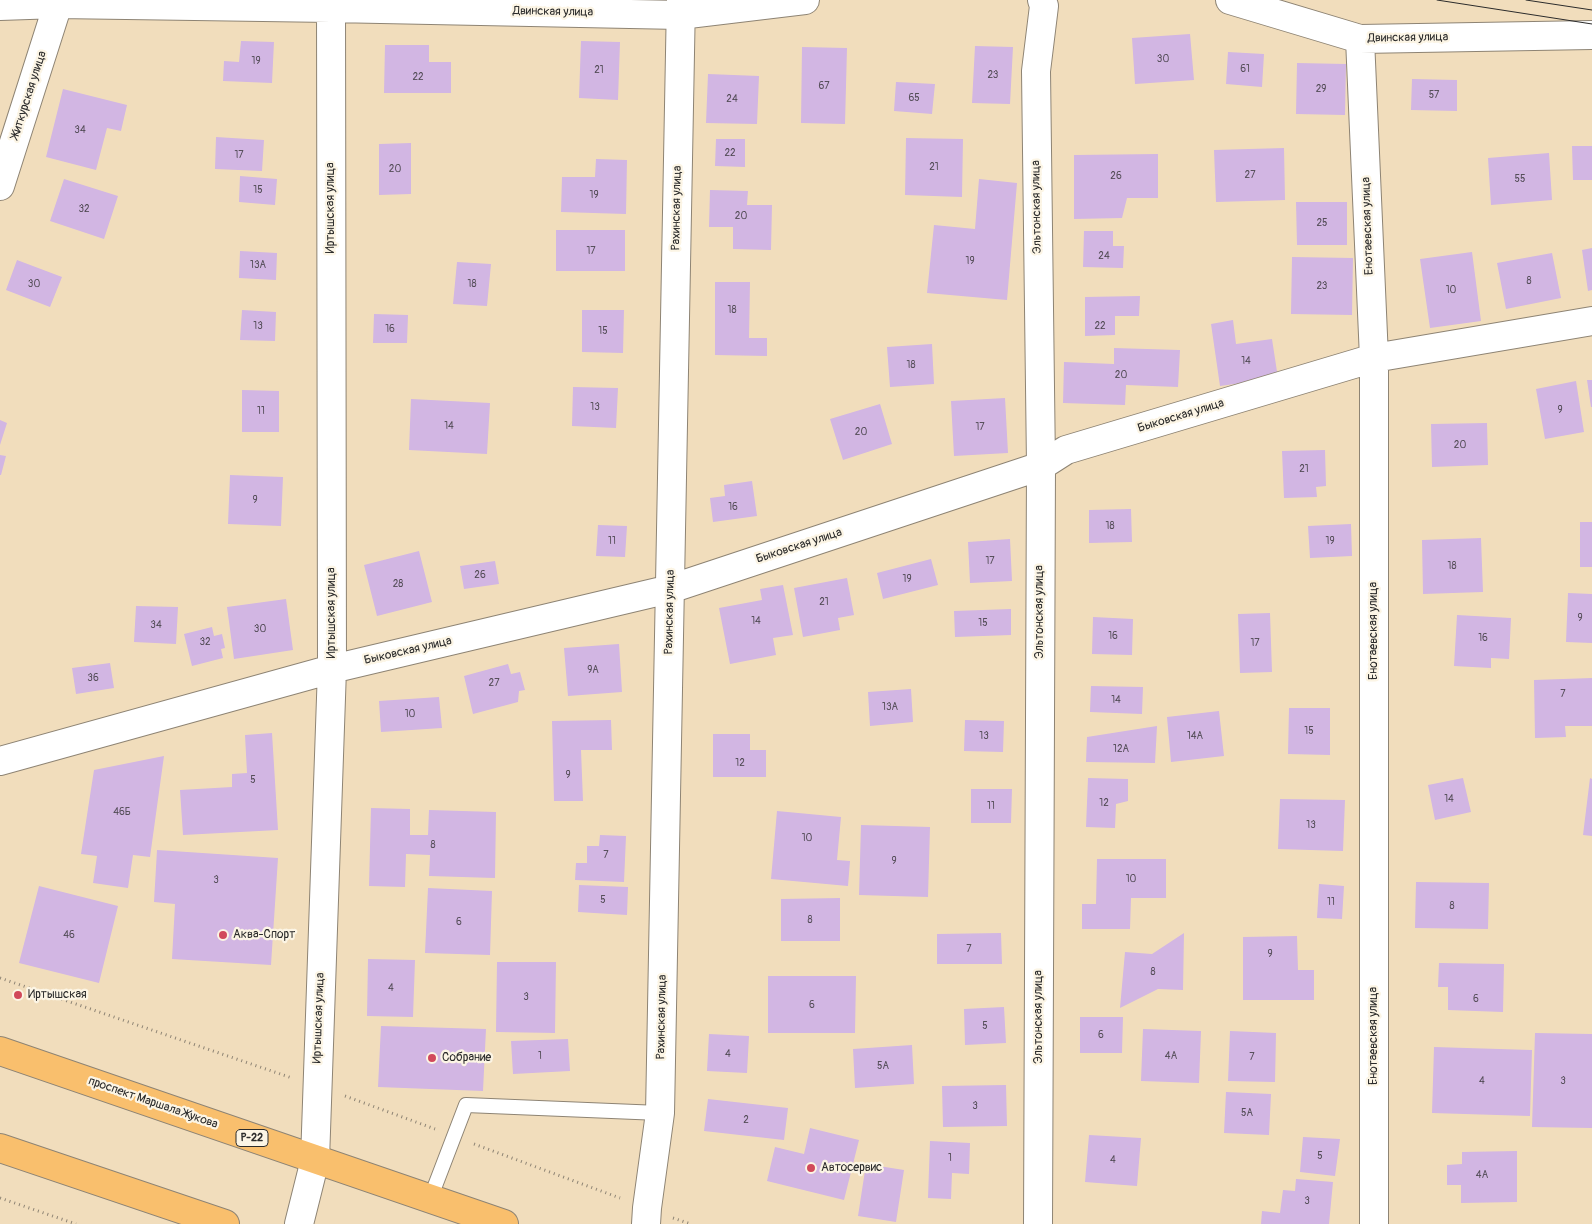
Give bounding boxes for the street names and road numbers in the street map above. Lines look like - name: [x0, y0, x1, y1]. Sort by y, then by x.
- street label: Двинская улица: [513, 4, 593, 20]
- street label: Двинская улица: [1368, 30, 1448, 46]
- street label: Житкурская улица: [8, 49, 50, 141]
- street label: Эльтонская улица: [1029, 160, 1045, 254]
- street label: Иртышская улица: [324, 162, 338, 254]
- street label: Рахинская улица: [669, 165, 685, 251]
- street label: Енотаевская улица: [1359, 177, 1377, 275]
- street label: Быковская улица: [1136, 396, 1226, 436]
- street label: Быковская улица: [754, 525, 844, 567]
- street label: Эльтонская улица: [1033, 565, 1047, 659]
- street label: Иртышская улица: [325, 567, 339, 659]
- street label: Рахинская улица: [662, 569, 678, 655]
- street label: Енотаевская улица: [1367, 582, 1381, 680]
- street label: Быковская улица: [363, 634, 453, 668]
- street label: Эльтонская улица: [1032, 970, 1046, 1064]
- street label: Иртышская улица: [310, 972, 328, 1064]
- street label: Рахинская улица: [654, 974, 670, 1060]
- street label: Енотаевская улица: [1367, 987, 1381, 1085]
- street label: проспект Маршала Жукова: [86, 1074, 220, 1132]
- road number: Р-22: [236, 1130, 268, 1146]

